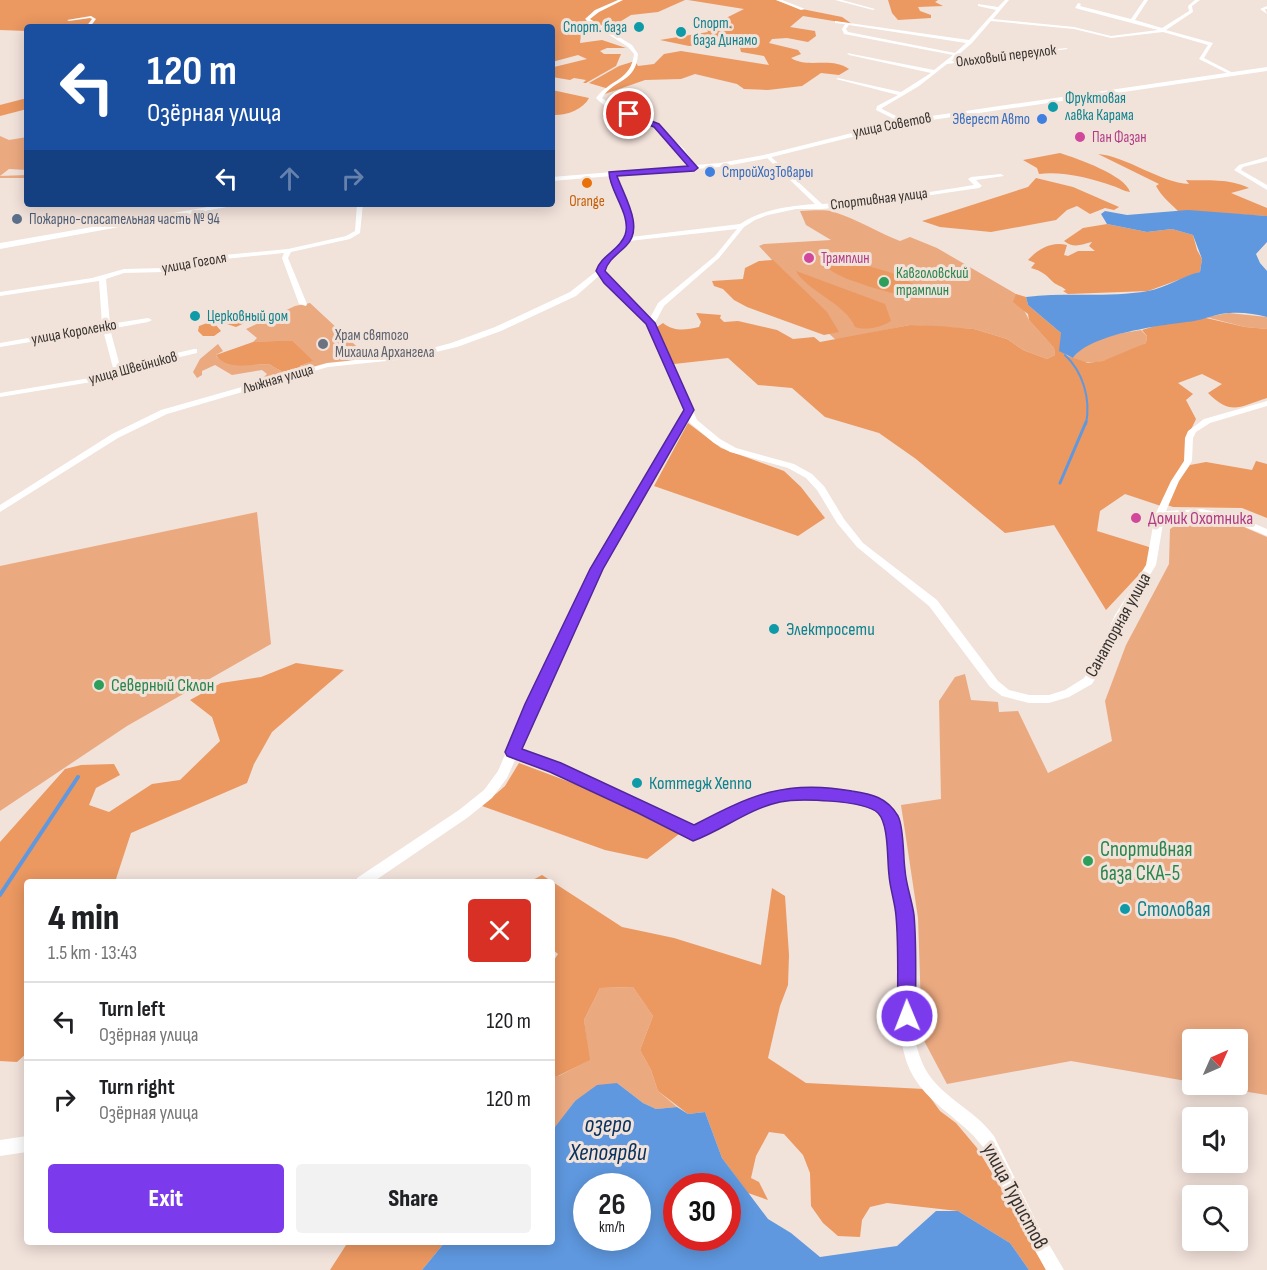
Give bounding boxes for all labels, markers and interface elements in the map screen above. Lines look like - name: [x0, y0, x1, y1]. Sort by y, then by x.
- place label: Спорт. база Динамо: [693, 14, 757, 50]
- place label: Спорт. база: [563, 18, 627, 37]
- marker: Спорт. база: [632, 20, 646, 34]
- marker: Спорт. база Динамо: [674, 25, 688, 39]
- street label: Ольховый переулок: [955, 40, 1058, 72]
- text: 120 m: [147, 46, 237, 97]
- icon: left: [48, 48, 126, 126]
- pin: [603, 88, 654, 139]
- place label: Фруктовая лавка Карама: [1065, 89, 1134, 125]
- text: Озёрная улица: [147, 97, 281, 129]
- icon: arrive: [612, 97, 645, 130]
- marker: Фруктовая лавка Карама: [1046, 100, 1060, 114]
- street label: улица Советов: [851, 108, 933, 142]
- place label: Эверест Авто: [952, 110, 1030, 129]
- marker: Эверест Авто: [1035, 112, 1049, 126]
- place label: Пан Фазан: [1092, 128, 1147, 147]
- marker: Пан Фазан: [1073, 130, 1087, 144]
- icon: left: [210, 162, 243, 195]
- icon: ahead: [273, 162, 306, 195]
- icon: right: [336, 162, 369, 195]
- place label: СтройХозТовары: [722, 163, 813, 182]
- marker: СтройХозТовары: [703, 165, 717, 179]
- marker: Orange: [580, 176, 594, 190]
- street label: Спортивная улица: [829, 184, 929, 214]
- place label: Orange: [569, 192, 605, 211]
- place label: Пожарно-спасательная часть № 94: [29, 210, 220, 229]
- marker: Пожарно-спасательная часть № 94: [10, 212, 24, 226]
- street label: улица Гоголя: [160, 248, 228, 278]
- place label: Трамплин: [821, 249, 869, 268]
- marker: Трамплин: [802, 251, 816, 265]
- place label: Кавголовский трамплин: [896, 264, 968, 300]
- marker: Кавголовский трамплин: [877, 275, 891, 289]
- place label: Церковный дом: [207, 307, 288, 326]
- marker: Церковный дом: [188, 309, 202, 323]
- street label: улица Короленко: [30, 315, 118, 349]
- place label: Храм святого Михаила Архангела: [334, 326, 435, 362]
- marker: Храм святого Михаила Архангела: [316, 337, 330, 351]
- street label: улица Швейников: [87, 347, 179, 389]
- street label: Лыжная улица: [240, 360, 316, 398]
- place label: Домик Охотника: [1148, 508, 1253, 529]
- marker: Домик Охотника: [1129, 511, 1143, 525]
- street label: Санаторная улица: [1081, 569, 1155, 681]
- place label: Электросети: [786, 619, 875, 640]
- marker: Электросети: [767, 622, 781, 636]
- place label: Северный Склон: [111, 675, 214, 696]
- marker: Северный Склон: [92, 678, 106, 692]
- place label: Коттедж Хеппо: [649, 773, 752, 794]
- marker: Коттедж Хеппо: [630, 776, 644, 790]
- place label: Спортивная база СКА-5: [1100, 837, 1193, 886]
- marker: Спортивная база СКА-5: [1081, 854, 1095, 868]
- text: 4 min: [48, 897, 119, 940]
- place label: Столовая: [1137, 897, 1210, 922]
- button: close: [468, 899, 531, 962]
- marker: Столовая: [1118, 902, 1132, 916]
- text: 1.5 km · 13:43: [48, 941, 137, 965]
- position arrow: [875, 984, 939, 1048]
- text: Turn left: [99, 996, 165, 1023]
- icon: left: [48, 1005, 81, 1038]
- text: 120 m: [487, 1008, 531, 1035]
- text: Озёрная улица: [99, 1023, 199, 1047]
- north arrow: [1182, 1029, 1248, 1095]
- map controls: [1182, 1029, 1248, 1251]
- text: Turn right: [99, 1074, 175, 1101]
- icon: right: [48, 1083, 81, 1116]
- text: 120 m: [487, 1086, 531, 1113]
- text: Озёрная улица: [99, 1101, 199, 1125]
- button: sound: [1182, 1107, 1248, 1173]
- water label: озеро Хепоярви: [569, 1110, 647, 1167]
- street label: улица Туристов: [977, 1139, 1053, 1253]
- button: Exit: [48, 1164, 284, 1233]
- button: Share: [296, 1164, 531, 1233]
- speed limit sign: 30: [663, 1173, 741, 1251]
- button: search: [1182, 1185, 1248, 1251]
- text: 26: [598, 1187, 626, 1223]
- text: km/h: [599, 1218, 625, 1237]

